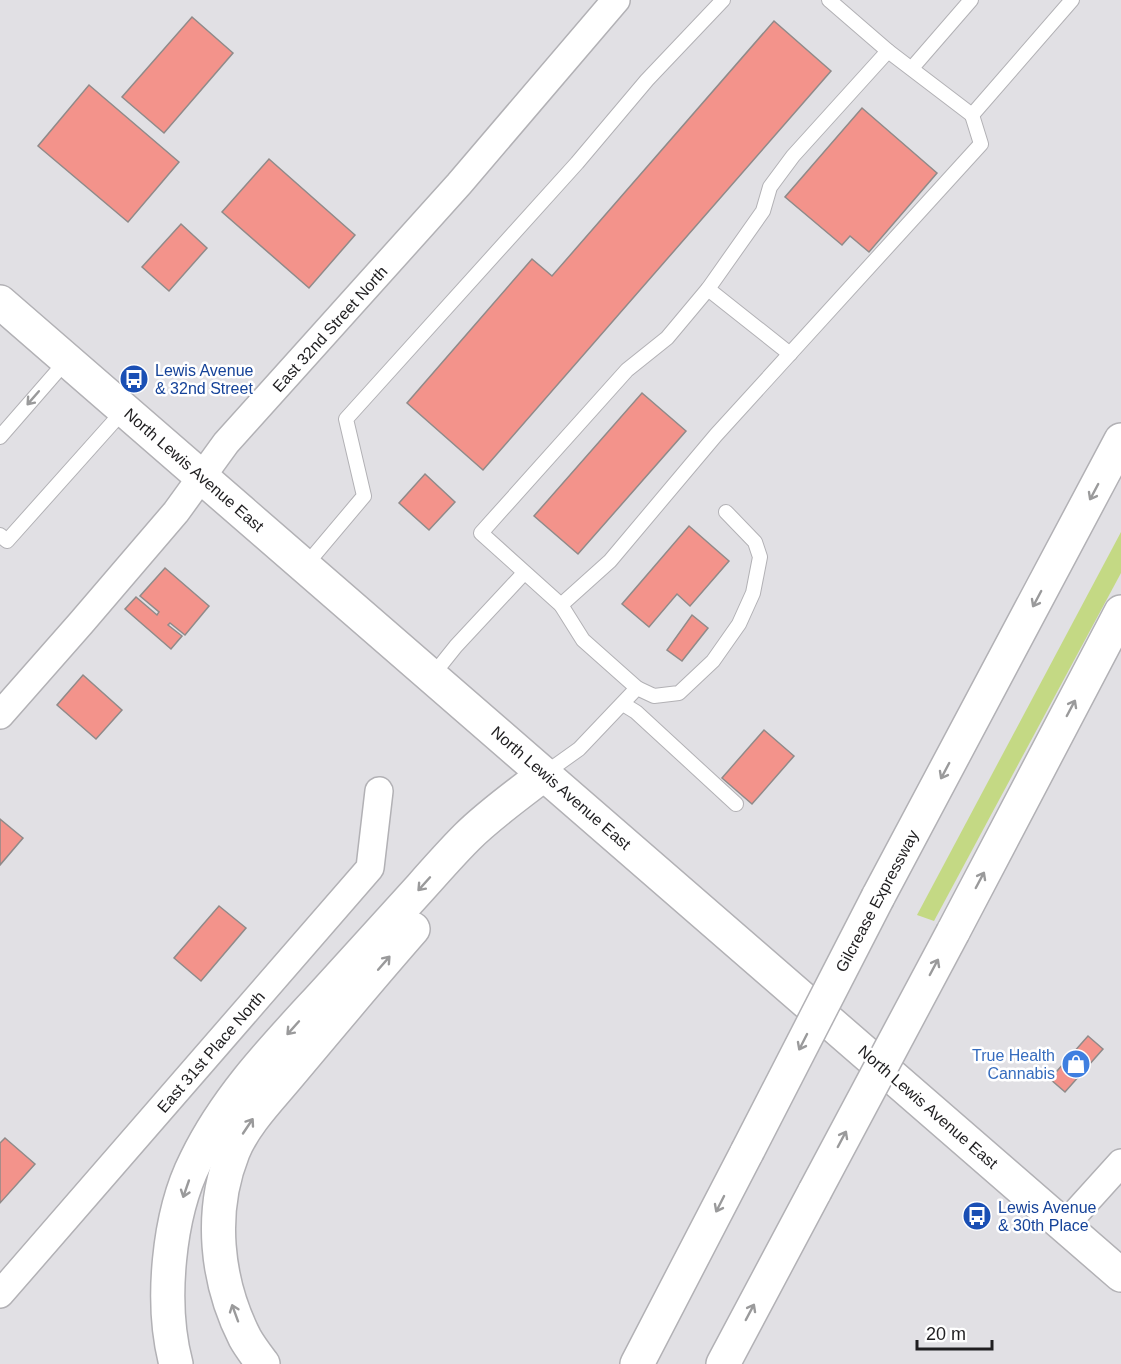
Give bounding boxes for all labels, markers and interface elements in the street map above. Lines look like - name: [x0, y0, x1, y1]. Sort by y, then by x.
- street label: East 32nd Street North: [269, 263, 391, 395]
- place label: Lewis Avenue & 32nd Street: [155, 362, 254, 397]
- bus stop icon: Lewis Avenue & 32nd Street: [118, 363, 150, 395]
- one-way arrow: [26, 390, 40, 405]
- street label: North Lewis Avenue East: [121, 405, 267, 535]
- one-way arrow: [1088, 482, 1099, 500]
- one-way arrow: [1031, 590, 1043, 607]
- one-way arrow: [1065, 699, 1077, 717]
- street label: North Lewis Avenue East: [488, 723, 634, 853]
- one-way arrow: [939, 762, 951, 779]
- street label: Gilcrease Expressway: [832, 827, 922, 975]
- one-way arrow: [974, 872, 986, 889]
- one-way arrow: [417, 876, 431, 891]
- one-way arrow: [377, 955, 390, 971]
- one-way arrow: [928, 959, 940, 976]
- street label: East 31st Place North: [154, 988, 268, 1116]
- one-way arrow: [286, 1020, 300, 1035]
- one-way arrow: [797, 1033, 809, 1051]
- street label: North Lewis Avenue East: [855, 1042, 1001, 1172]
- place label: True Health Cannabis: [972, 1047, 1055, 1082]
- shop icon: True Health Cannabis: [1060, 1048, 1092, 1080]
- one-way arrow: [242, 1119, 254, 1135]
- one-way arrow: [837, 1131, 849, 1149]
- one-way arrow: [179, 1179, 190, 1198]
- one-way arrow: [714, 1194, 725, 1212]
- place label: Lewis Avenue & 30th Place: [998, 1199, 1097, 1234]
- bus stop icon: Lewis Avenue & 30th Place: [961, 1200, 993, 1232]
- one-way arrow: [228, 1304, 239, 1323]
- one-way arrow: [745, 1304, 756, 1322]
- scale bar: [917, 1313, 992, 1351]
- text: 20 m: [926, 1324, 966, 1344]

